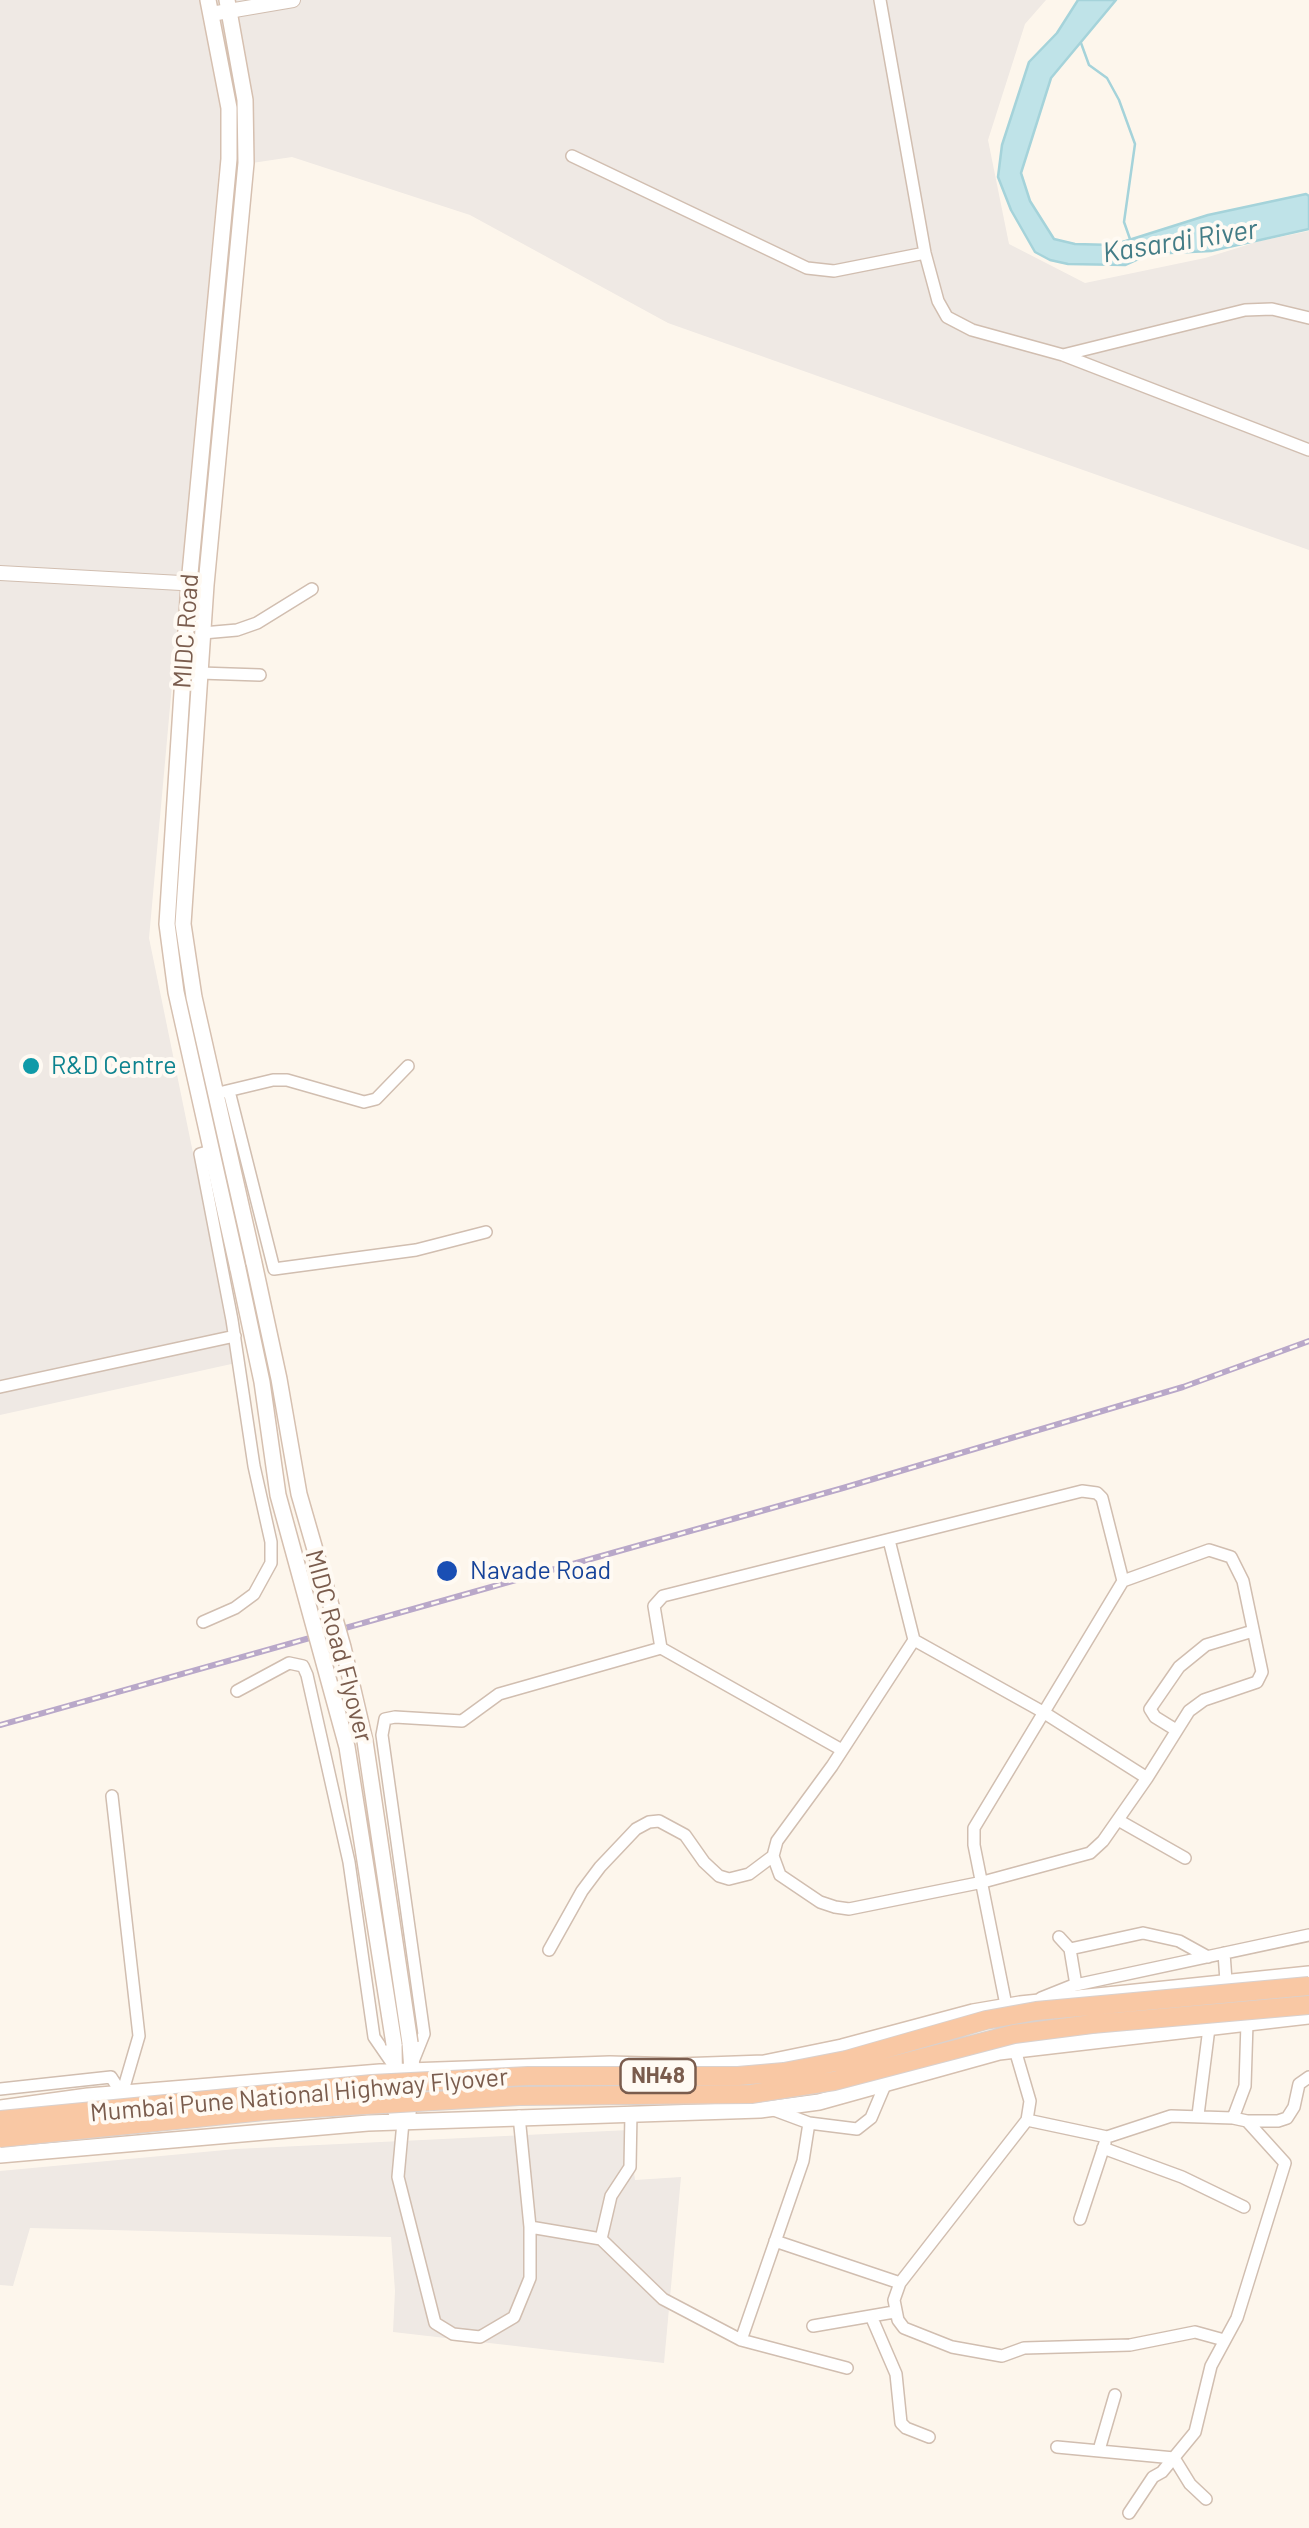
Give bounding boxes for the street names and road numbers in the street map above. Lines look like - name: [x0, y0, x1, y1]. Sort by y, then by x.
- street label: MIDC Road: [167, 572, 205, 690]
- street label: MIDC Road Flyover: [299, 1546, 379, 1746]
- road number: NH48: [620, 2059, 696, 2093]
- street label: Mumbai Pune National Highway Flyover: [89, 2062, 509, 2128]

